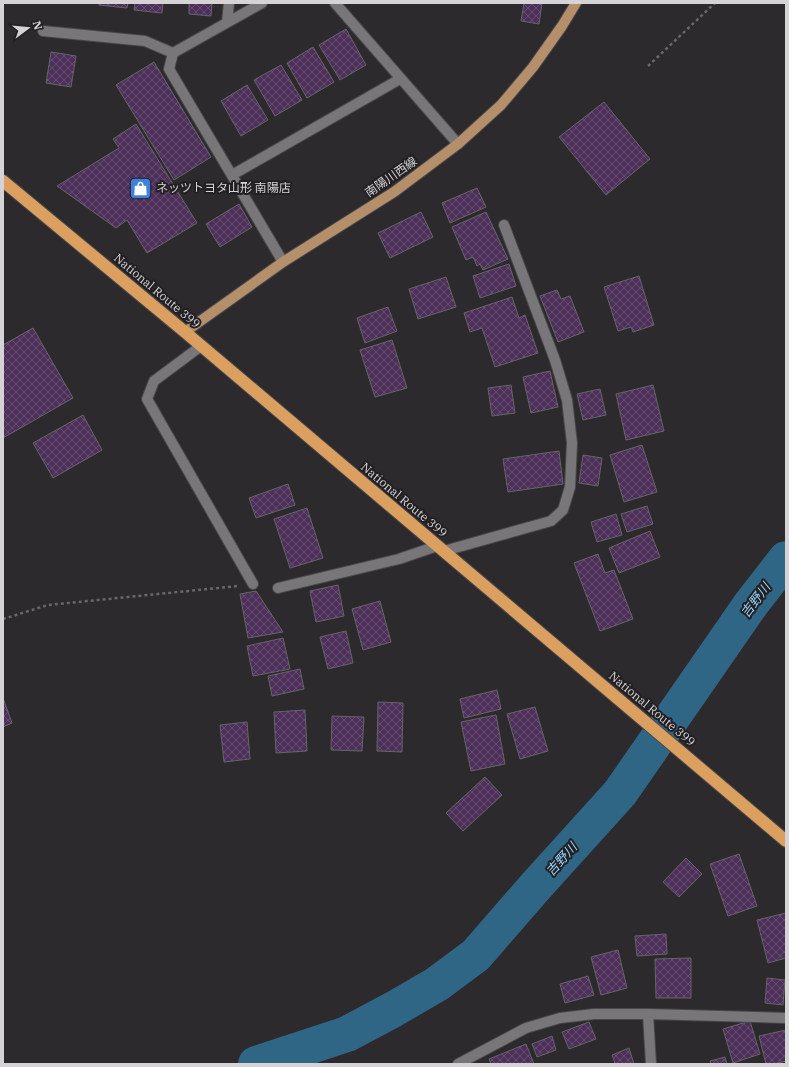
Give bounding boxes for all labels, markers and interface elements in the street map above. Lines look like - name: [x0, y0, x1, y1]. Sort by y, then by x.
- north arrow: [8, 8, 48, 48]
- text: N: [30, 19, 46, 32]
- street label: 南陽川西線: [362, 153, 420, 200]
- shop icon: ネッツトヨタ山形 南陽店: [128, 175, 154, 201]
- place label: ネッツトヨタ山形 南陽店: [156, 180, 291, 195]
- street label: National Route 399: [111, 250, 204, 331]
- street label: National Route 399: [358, 459, 451, 540]
- water label: 吉野川: [737, 578, 775, 621]
- street label: National Route 399: [606, 668, 699, 749]
- water label: 吉野川: [542, 838, 582, 880]

